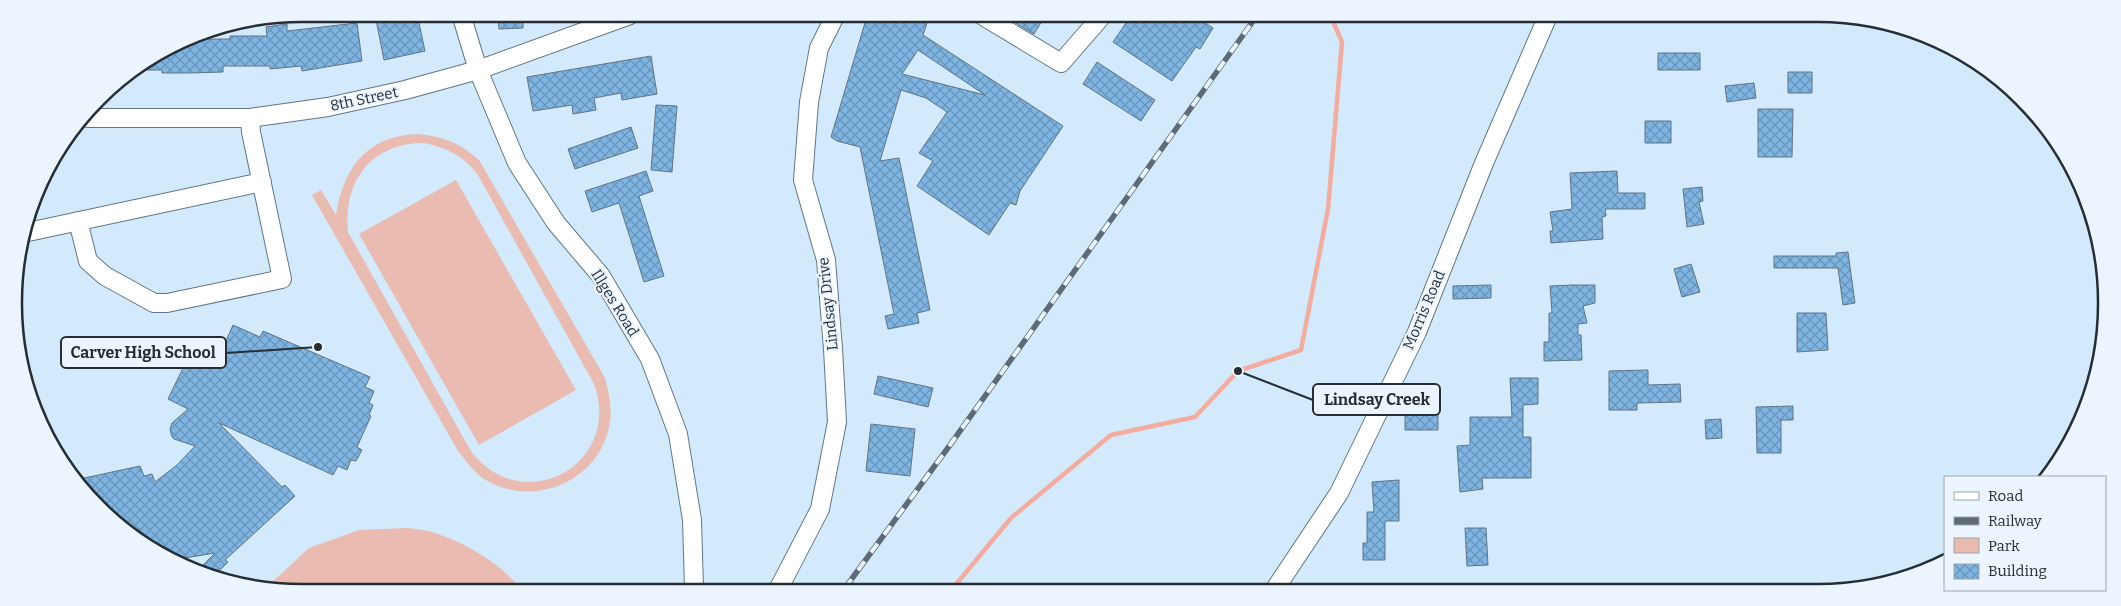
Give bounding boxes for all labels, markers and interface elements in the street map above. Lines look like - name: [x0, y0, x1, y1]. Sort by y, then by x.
- street label: 8th Street: [328, 83, 400, 115]
- street label: Lindsay Drive: [814, 256, 842, 352]
- street label: Illges Road: [587, 266, 643, 340]
- street label: Morris Road: [1399, 267, 1449, 352]
- callout: Carver High School: [61, 337, 226, 368]
- text: Carver High School: [70, 343, 216, 362]
- callout: Lindsay Creek: [1313, 384, 1440, 415]
- text: Lindsay Creek: [1324, 390, 1431, 409]
- legend: [1944, 476, 2106, 591]
- text: Road: [1988, 487, 2023, 505]
- text: Railway: [1988, 512, 2042, 530]
- text: Park: [1988, 537, 2020, 555]
- text: Building: [1988, 562, 2047, 580]

